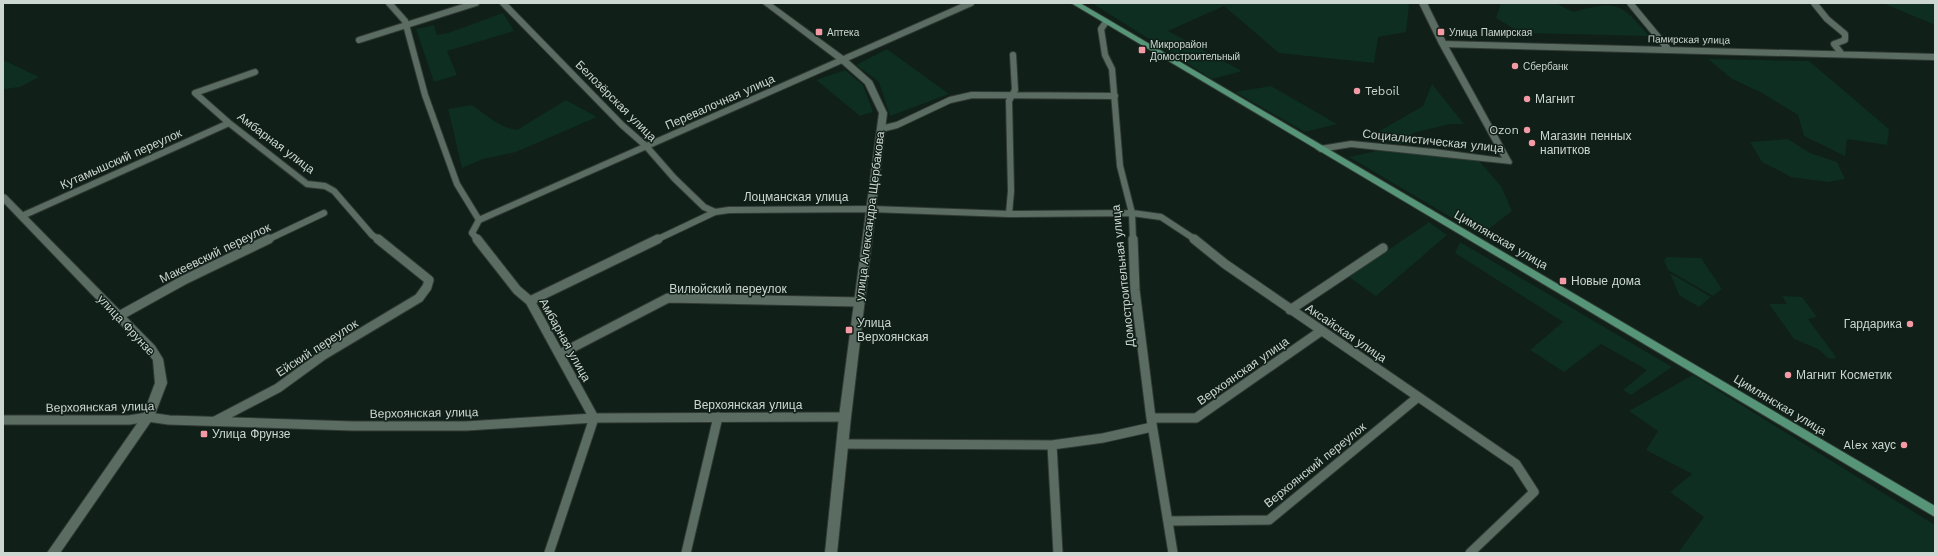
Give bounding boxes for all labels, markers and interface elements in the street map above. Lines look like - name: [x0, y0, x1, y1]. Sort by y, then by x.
- marker: Аптека: [814, 27, 824, 37]
- place label: Аптека: [827, 27, 860, 38]
- marker: Улица Памирская: [1436, 27, 1446, 37]
- place label: Улица Памирская: [1449, 27, 1532, 38]
- street label: Памирская улица: [1648, 33, 1731, 46]
- place label: Микрорайон Домостроительный: [1150, 39, 1240, 62]
- marker: Микрорайон Домостроительный: [1137, 45, 1147, 55]
- street label: Белозёрская улица: [573, 58, 660, 145]
- marker: Сбербанк: [1510, 61, 1520, 71]
- place label: Сбербанк: [1523, 61, 1569, 72]
- street label: Перевалочная улица: [663, 71, 777, 132]
- place label: Teboil: [1365, 84, 1400, 98]
- marker: Teboil: [1352, 86, 1362, 96]
- place label: Магнит: [1535, 92, 1576, 106]
- marker: Магнит: [1522, 94, 1532, 104]
- street label: Амбарная улица: [235, 109, 318, 177]
- place label: Ozon: [1489, 123, 1519, 137]
- marker: Ozon: [1522, 125, 1532, 135]
- street label: Кутамышский переулок: [58, 126, 185, 192]
- street label: Социалистическая улица: [1362, 127, 1505, 155]
- place label: Магазин пенных напитков: [1540, 129, 1631, 157]
- street label: улица Александра Щербакова: [853, 130, 887, 302]
- marker: Магазин пенных напитков: [1527, 138, 1537, 148]
- street label: Лоцманская улица: [744, 190, 849, 204]
- street label: Домостроительная улица: [1109, 204, 1137, 348]
- street label: Цимлянская улица: [1452, 208, 1551, 273]
- street label: Макеевский переулок: [157, 220, 273, 286]
- place label: Новые дома: [1571, 274, 1641, 288]
- marker: Новые дома: [1558, 276, 1568, 286]
- street label: Вилюйский переулок: [669, 282, 787, 296]
- street label: улица Фрунзе: [94, 292, 158, 358]
- street label: Амбарная улица: [536, 296, 594, 384]
- street label: Аксайская улица: [1303, 301, 1389, 365]
- street label: Ейский переулок: [274, 316, 361, 380]
- place label: Улица Верхоянская: [857, 316, 929, 344]
- place label: Гардарика: [1844, 317, 1902, 331]
- marker: Гардарика: [1905, 319, 1915, 329]
- marker: Улица Верхоянская: [844, 325, 854, 335]
- street label: Верхоянская улица: [1194, 334, 1292, 408]
- place label: Магнит Косметик: [1796, 368, 1892, 382]
- marker: Магнит Косметик: [1783, 370, 1793, 380]
- street label: Цимлянская улица: [1731, 372, 1829, 438]
- street label: Верхоянская улица: [694, 398, 803, 412]
- street label: Верхоянская улица: [46, 399, 155, 415]
- street label: Верхоянская улица: [370, 405, 479, 421]
- street label: Верхоянский переулок: [1261, 419, 1369, 510]
- place label: Улица Фрунзе: [212, 427, 291, 441]
- marker: Улица Фрунзе: [199, 429, 209, 439]
- place label: Alex хаус: [1843, 438, 1896, 452]
- marker: Alex хаус: [1899, 440, 1909, 450]

